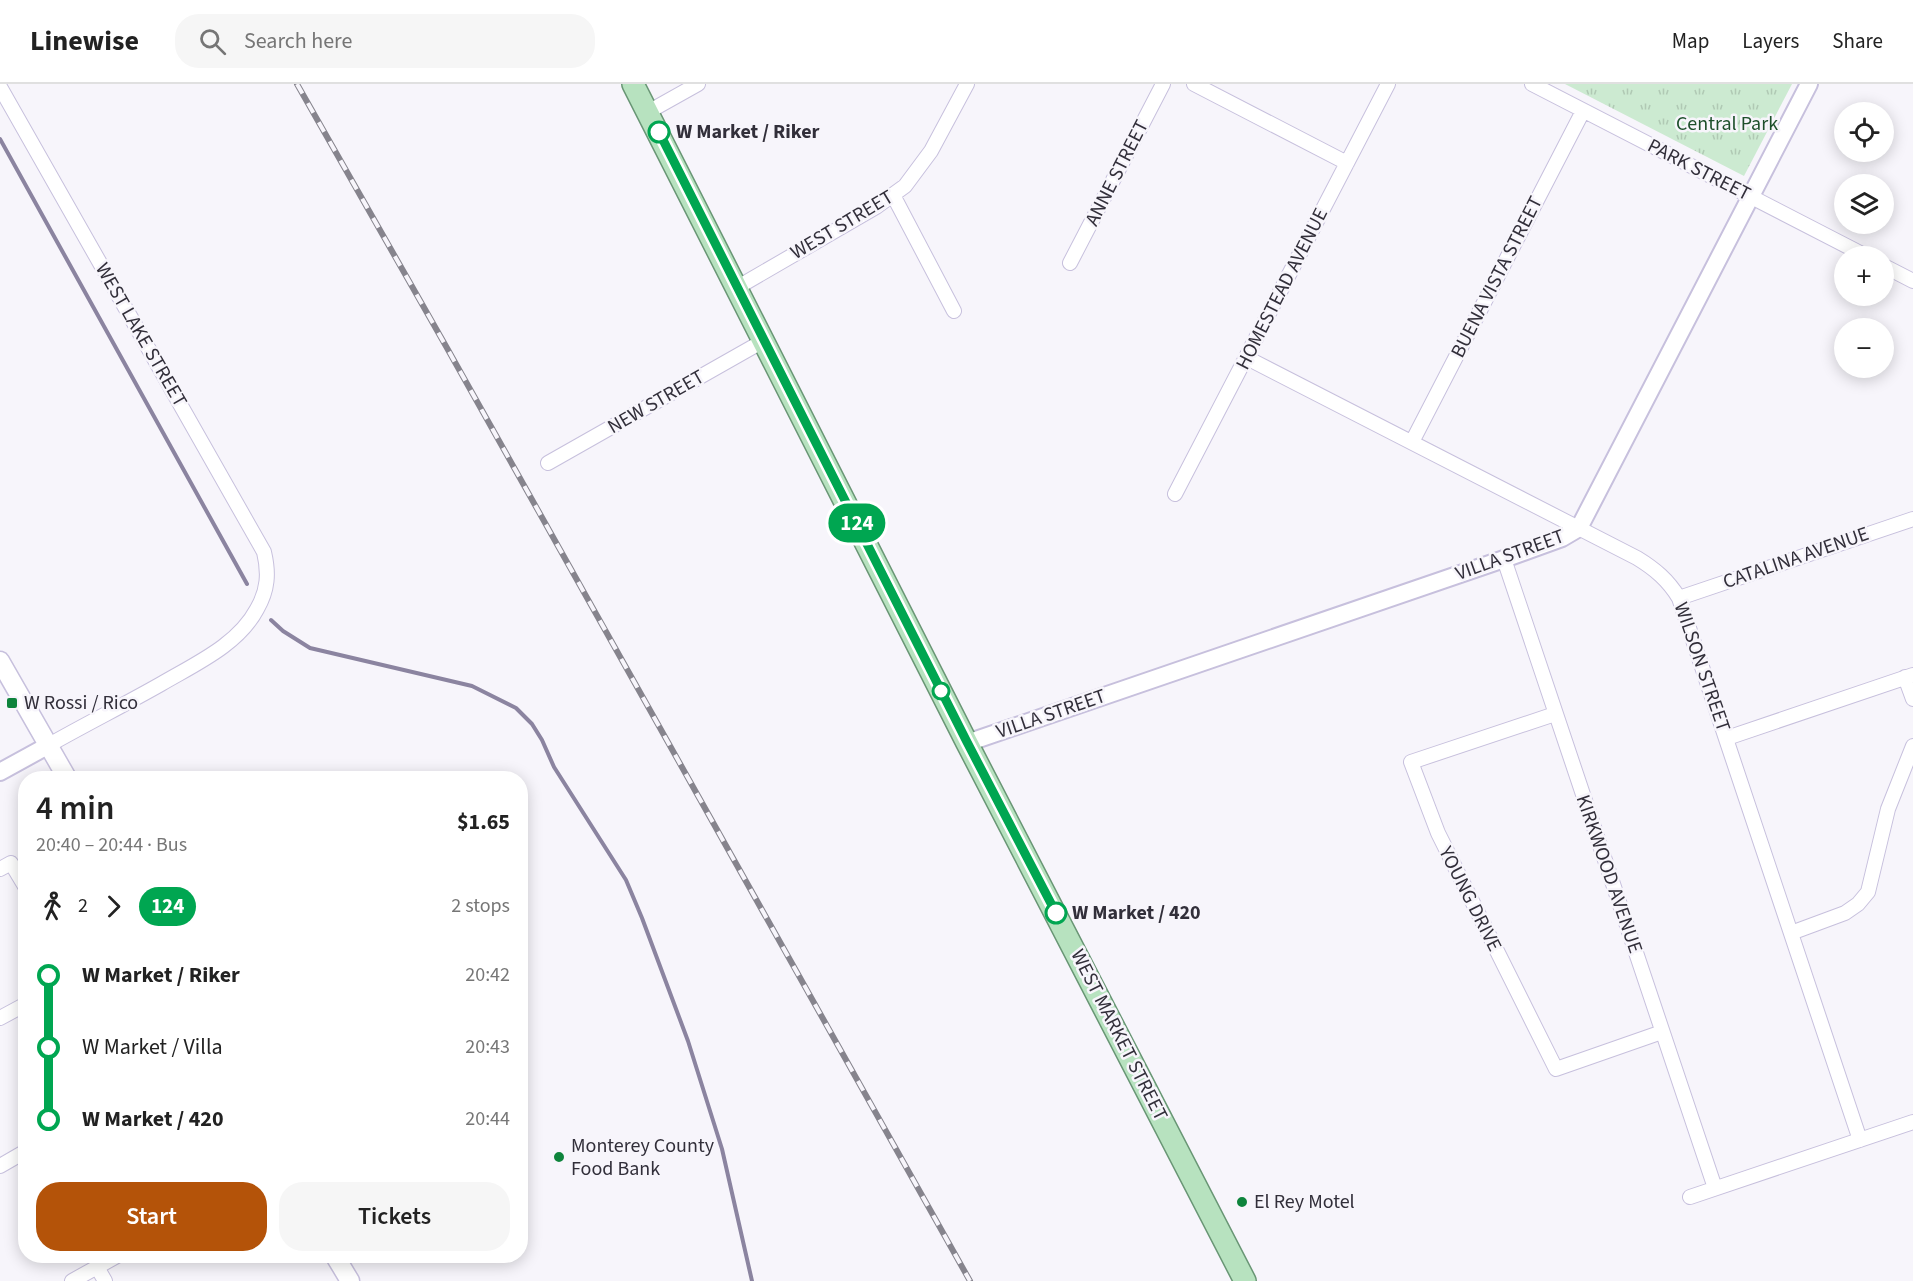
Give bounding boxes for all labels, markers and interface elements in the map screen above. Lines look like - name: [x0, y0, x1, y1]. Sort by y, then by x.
- search box: [175, 14, 595, 68]
- text: Linewise: [30, 21, 139, 61]
- icon: search: [196, 25, 229, 58]
- text: Search here: [244, 25, 352, 57]
- text: Map: [1672, 26, 1709, 56]
- text: Layers: [1742, 26, 1799, 56]
- text: Share: [1832, 26, 1883, 56]
- map controls: [1834, 102, 1894, 378]
- button: locate: [1834, 102, 1894, 162]
- park label: Central Park: [1676, 110, 1778, 138]
- street label: ANNE STREET: [1078, 115, 1156, 231]
- place label: W Market / Riker: [676, 118, 820, 146]
- marker: W Market / Riker: [648, 121, 670, 143]
- street label: PARK STREET: [1643, 132, 1756, 208]
- button: layers: [1834, 174, 1894, 234]
- street label: WEST STREET: [785, 183, 899, 267]
- street label: BUENA VISTA STREET: [1444, 191, 1550, 363]
- street label: HOMESTEAD AVENUE: [1229, 203, 1335, 375]
- button: +: [1834, 246, 1894, 306]
- street label: WEST LAKE STREET: [88, 258, 194, 412]
- button: −: [1834, 318, 1894, 378]
- street label: NEW STREET: [602, 363, 710, 441]
- line badge: 124: [822, 504, 892, 542]
- text: 124: [840, 508, 874, 538]
- street label: CATALINA AVENUE: [1719, 520, 1873, 596]
- street label: VILLA STREET: [1452, 522, 1569, 588]
- street label: WILSON STREET: [1667, 598, 1737, 736]
- unlabelled marker: [932, 682, 950, 700]
- street label: VILLA STREET: [993, 682, 1110, 746]
- place label: W Rossi / Rico: [24, 689, 138, 717]
- marker: W Rossi / Rico: [5, 696, 19, 710]
- text: 4 min: [36, 785, 114, 832]
- street label: KIRKWOOD AVENUE: [1569, 791, 1649, 957]
- text: $1.65: [457, 806, 510, 838]
- text: 20:40 – 20:44 · Bus: [36, 831, 187, 859]
- street label: YOUNG DRIVE: [1431, 841, 1508, 956]
- icon: walk: [36, 890, 69, 923]
- icon: forward: [97, 890, 130, 923]
- text: 124: [151, 891, 184, 921]
- text: 2: [78, 892, 88, 920]
- text: 2 stops: [451, 892, 510, 920]
- place label: W Market / 420: [1072, 899, 1201, 927]
- marker: W Market / 420: [1045, 902, 1067, 924]
- street label: WEST MARKET STREET: [1064, 944, 1175, 1126]
- text: W Market / Riker: [82, 959, 240, 991]
- text: 20:42: [465, 961, 510, 989]
- text: W Market / Villa: [82, 1031, 223, 1063]
- text: 20:43: [465, 1033, 510, 1061]
- text: W Market / 420: [82, 1103, 224, 1135]
- text: 20:44: [465, 1105, 510, 1133]
- place label: Monterey County Food Bank: [571, 1132, 715, 1183]
- marker: Monterey County Food Bank: [552, 1150, 566, 1164]
- button: Start: [36, 1182, 267, 1251]
- button: Tickets: [279, 1182, 510, 1251]
- place label: El Rey Motel: [1254, 1188, 1355, 1216]
- marker: El Rey Motel: [1235, 1195, 1249, 1209]

